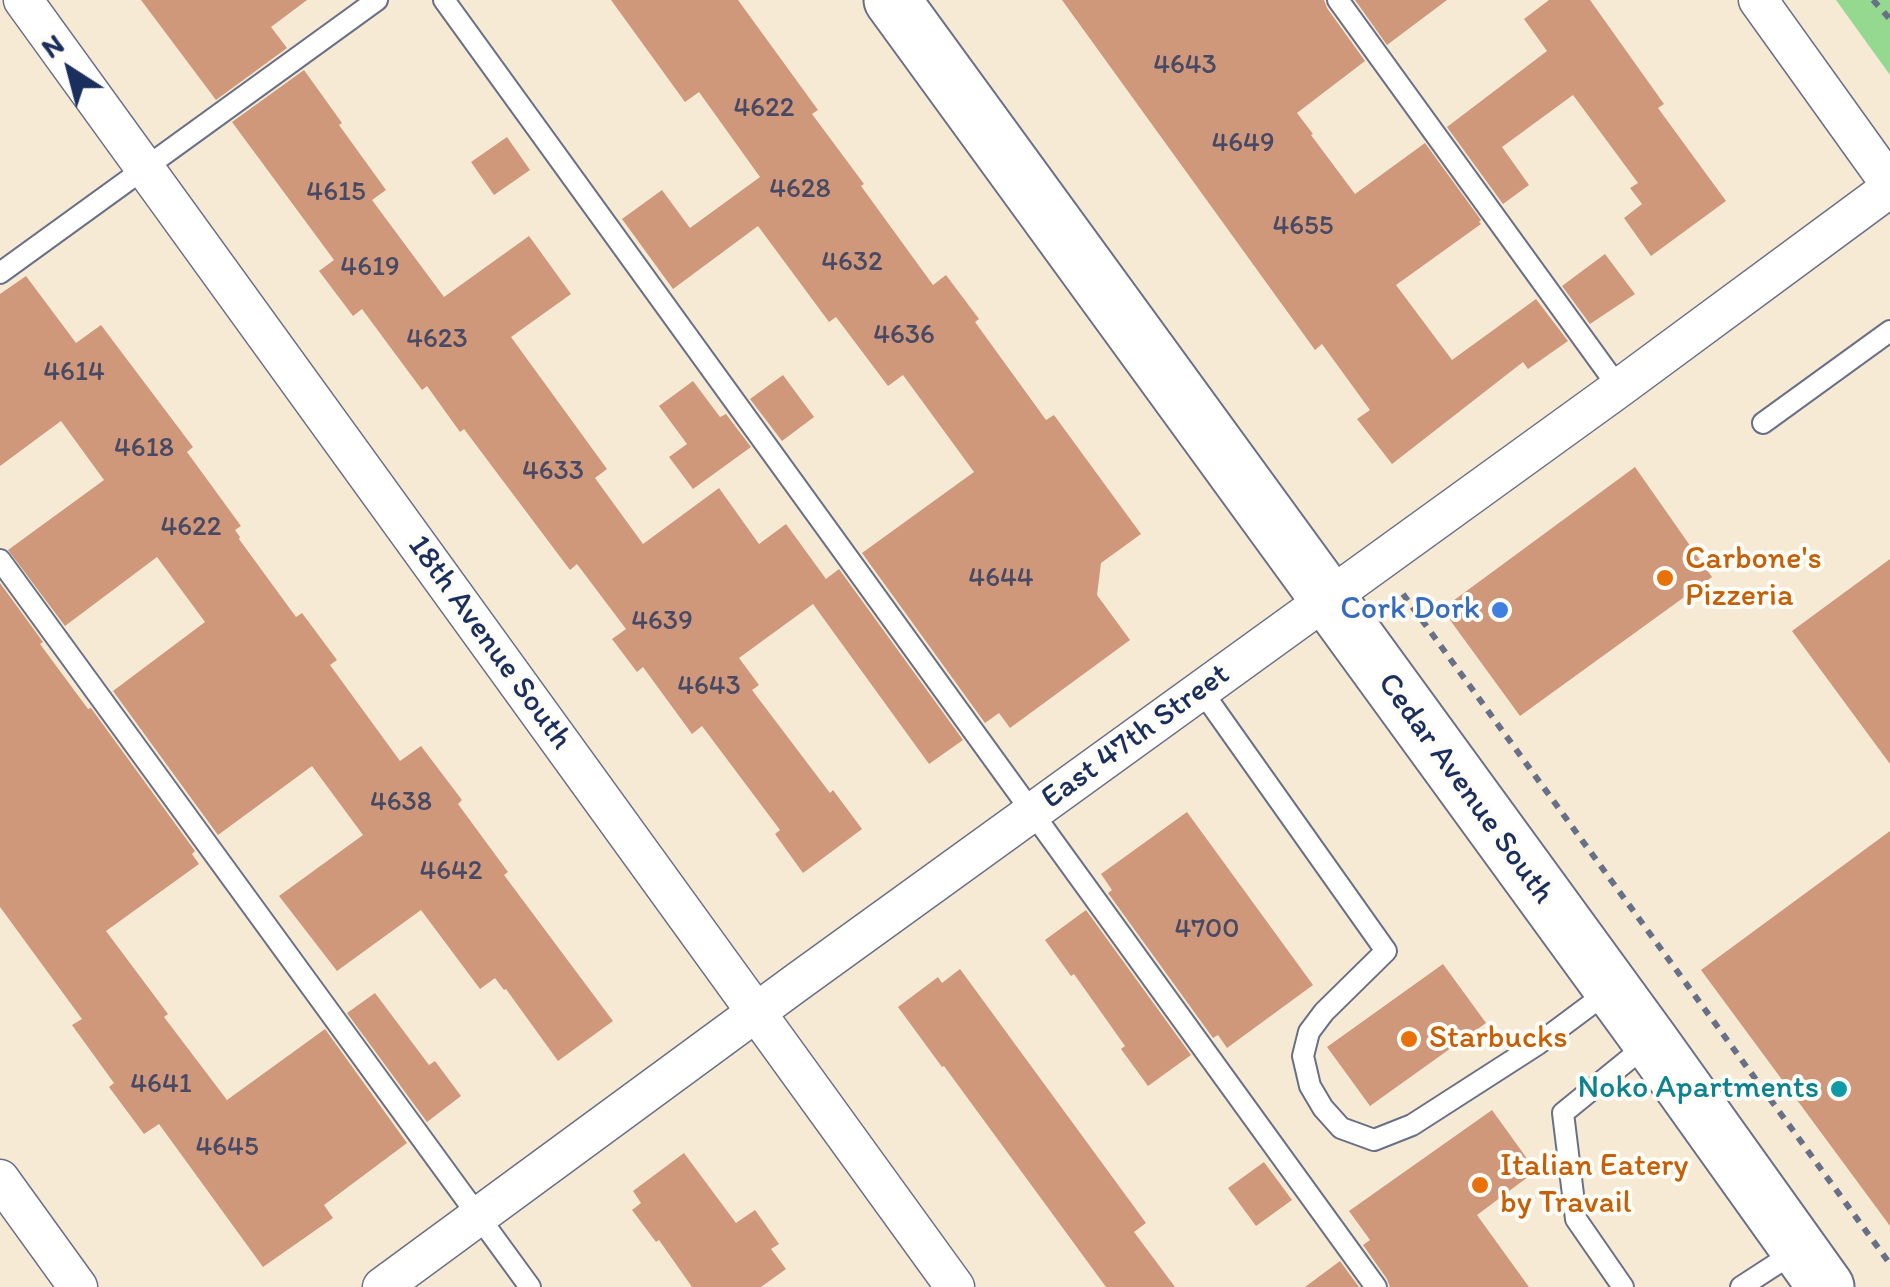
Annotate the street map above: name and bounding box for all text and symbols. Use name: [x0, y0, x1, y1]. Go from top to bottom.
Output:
north arrow: [20, 20, 120, 120]
text: N: [35, 26, 70, 65]
house number: 4643: [1153, 49, 1217, 83]
house number: 4622: [733, 92, 795, 126]
house number: 4649: [1211, 127, 1275, 161]
house number: 4628: [769, 173, 831, 207]
house number: 4615: [306, 176, 366, 210]
house number: 4655: [1272, 210, 1334, 244]
house number: 4632: [821, 246, 883, 280]
house number: 4619: [340, 251, 400, 285]
house number: 4636: [873, 319, 935, 353]
house number: 4623: [406, 323, 468, 357]
house number: 4614: [43, 356, 105, 390]
house number: 4618: [114, 432, 174, 466]
house number: 4633: [522, 455, 584, 489]
house number: 4622: [160, 511, 222, 545]
street label: 18th Avenue South: [398, 528, 580, 758]
place label: Carbone's Pizzeria: [1685, 541, 1822, 616]
house number: 4644: [968, 562, 1034, 596]
marker: Carbone's Pizzeria: [1654, 567, 1676, 589]
place label: Cork Dork: [1340, 591, 1480, 629]
marker: Cork Dork: [1489, 599, 1511, 621]
house number: 4639: [631, 605, 693, 639]
street label: East 47th Street: [1035, 656, 1237, 818]
street label: Cedar Avenue South: [1368, 666, 1562, 912]
house number: 4643: [677, 670, 741, 704]
house number: 4638: [370, 786, 432, 820]
house number: 4642: [419, 855, 483, 889]
house number: 4700: [1174, 913, 1240, 947]
place label: Starbucks: [1429, 1020, 1568, 1058]
marker: Starbucks: [1398, 1028, 1420, 1050]
house number: 4641: [130, 1068, 192, 1102]
place label: Noko Apartments: [1577, 1070, 1819, 1108]
marker: Noko Apartments: [1828, 1078, 1850, 1100]
house number: 4645: [195, 1131, 259, 1165]
place label: Italian Eatery by Travail: [1500, 1148, 1688, 1223]
marker: Italian Eatery by Travail: [1469, 1174, 1491, 1196]

